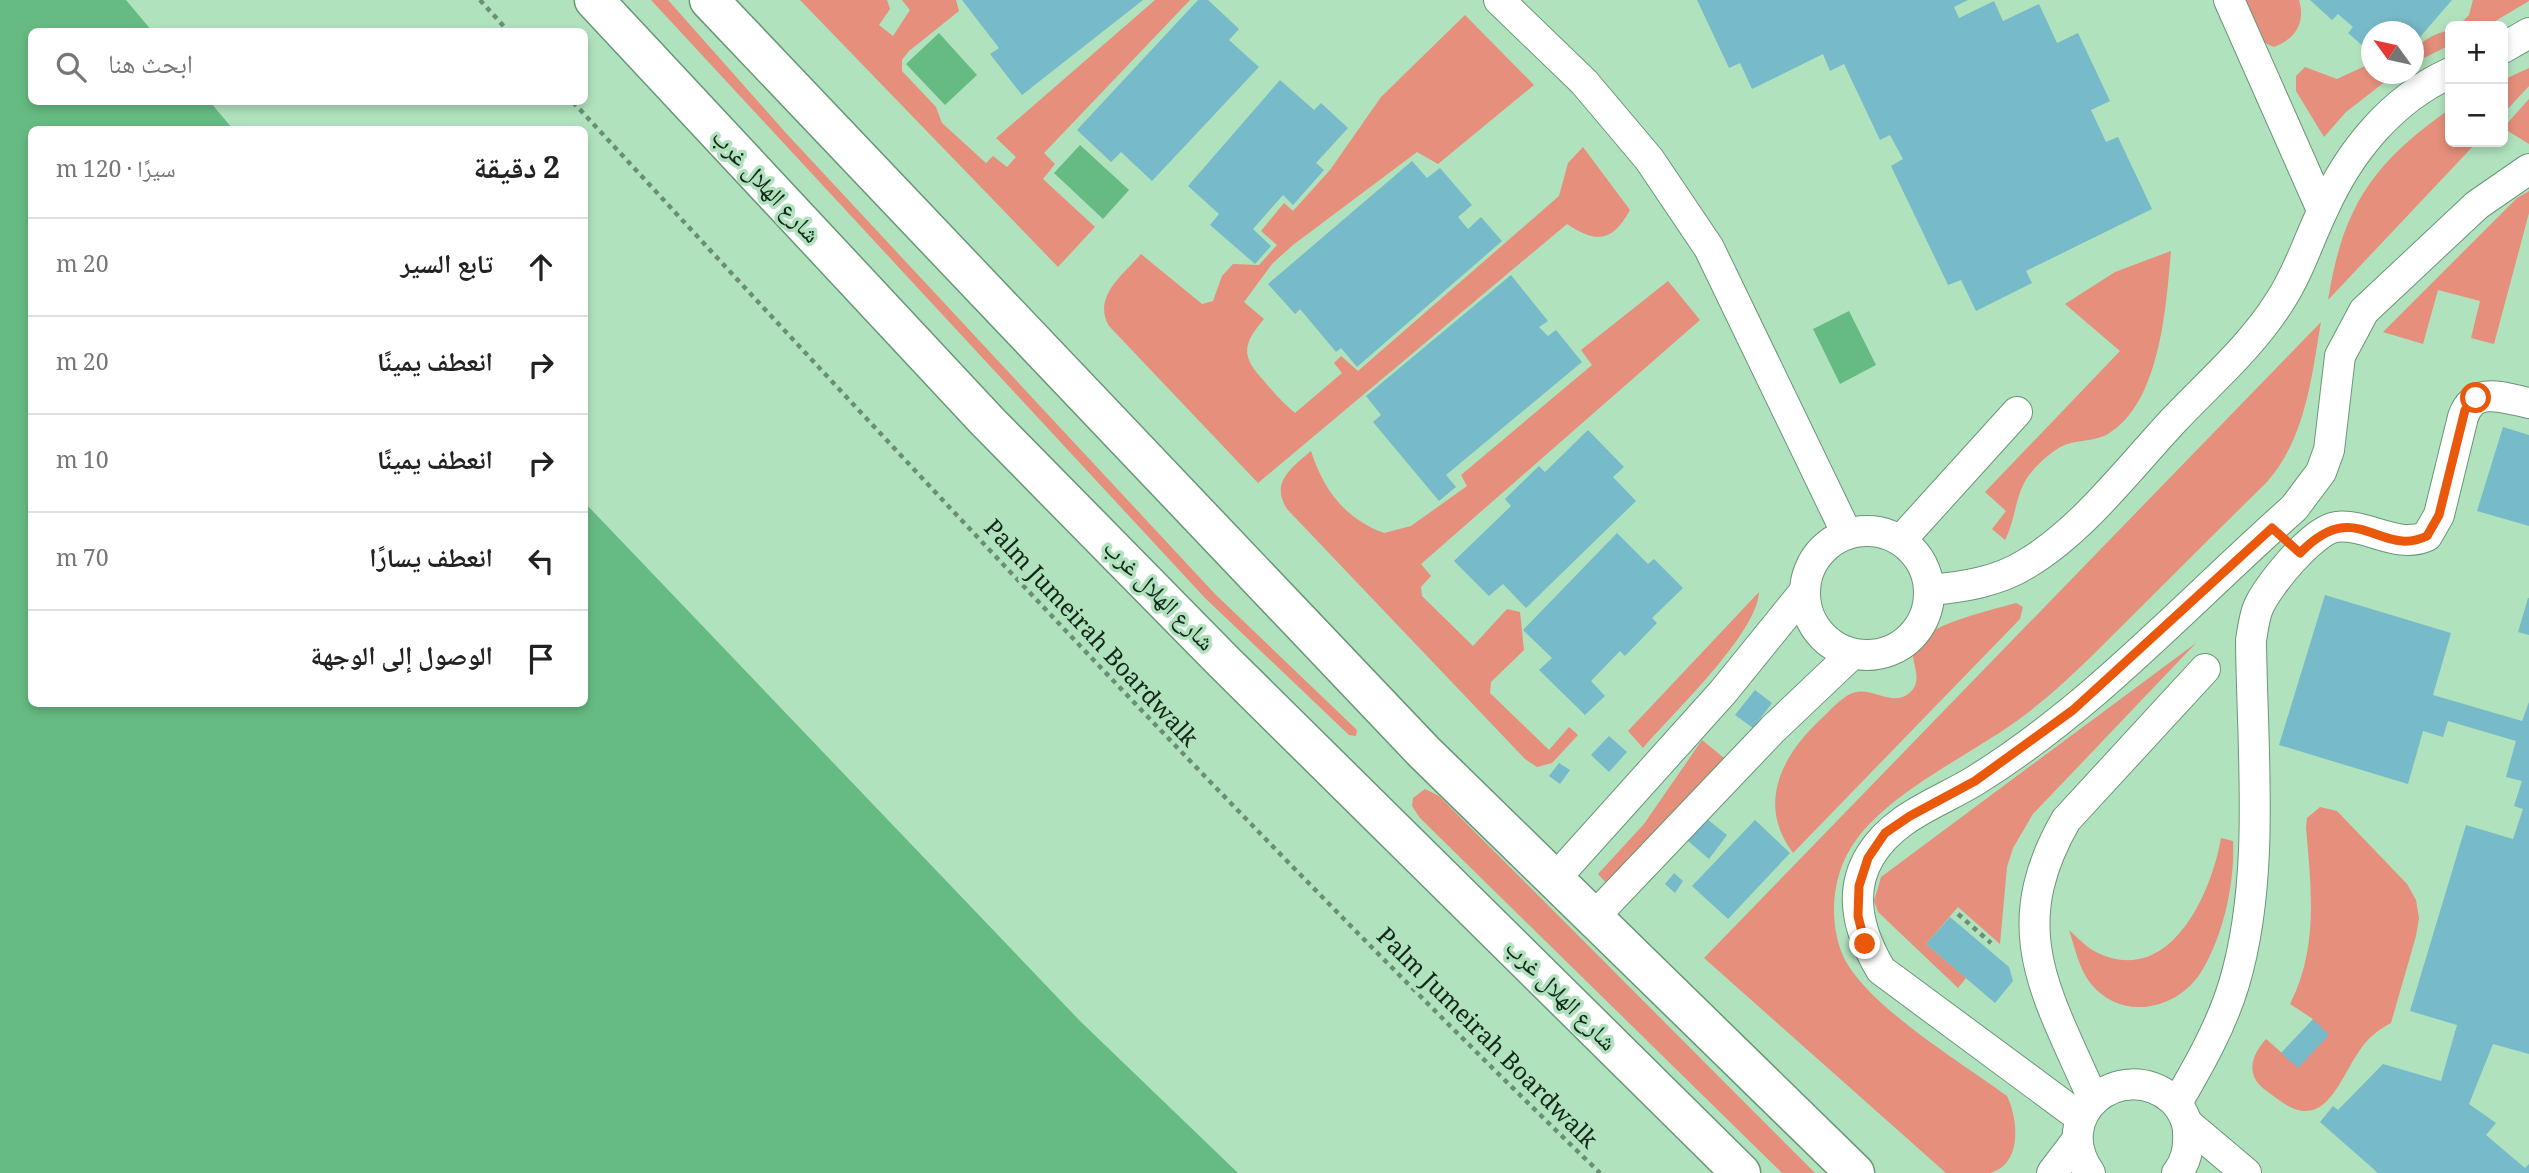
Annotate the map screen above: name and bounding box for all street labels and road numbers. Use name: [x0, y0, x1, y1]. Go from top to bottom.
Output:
street label: شارع الهلال غرب: [700, 121, 829, 255]
street label: Palm Jumeirah Boardwalk: [972, 511, 1207, 759]
street label: شارع الهلال غرب: [1091, 531, 1223, 663]
street label: Palm Jumeirah Boardwalk: [1365, 919, 1607, 1161]
street label: شارع الهلال غرب: [1493, 931, 1625, 1063]

